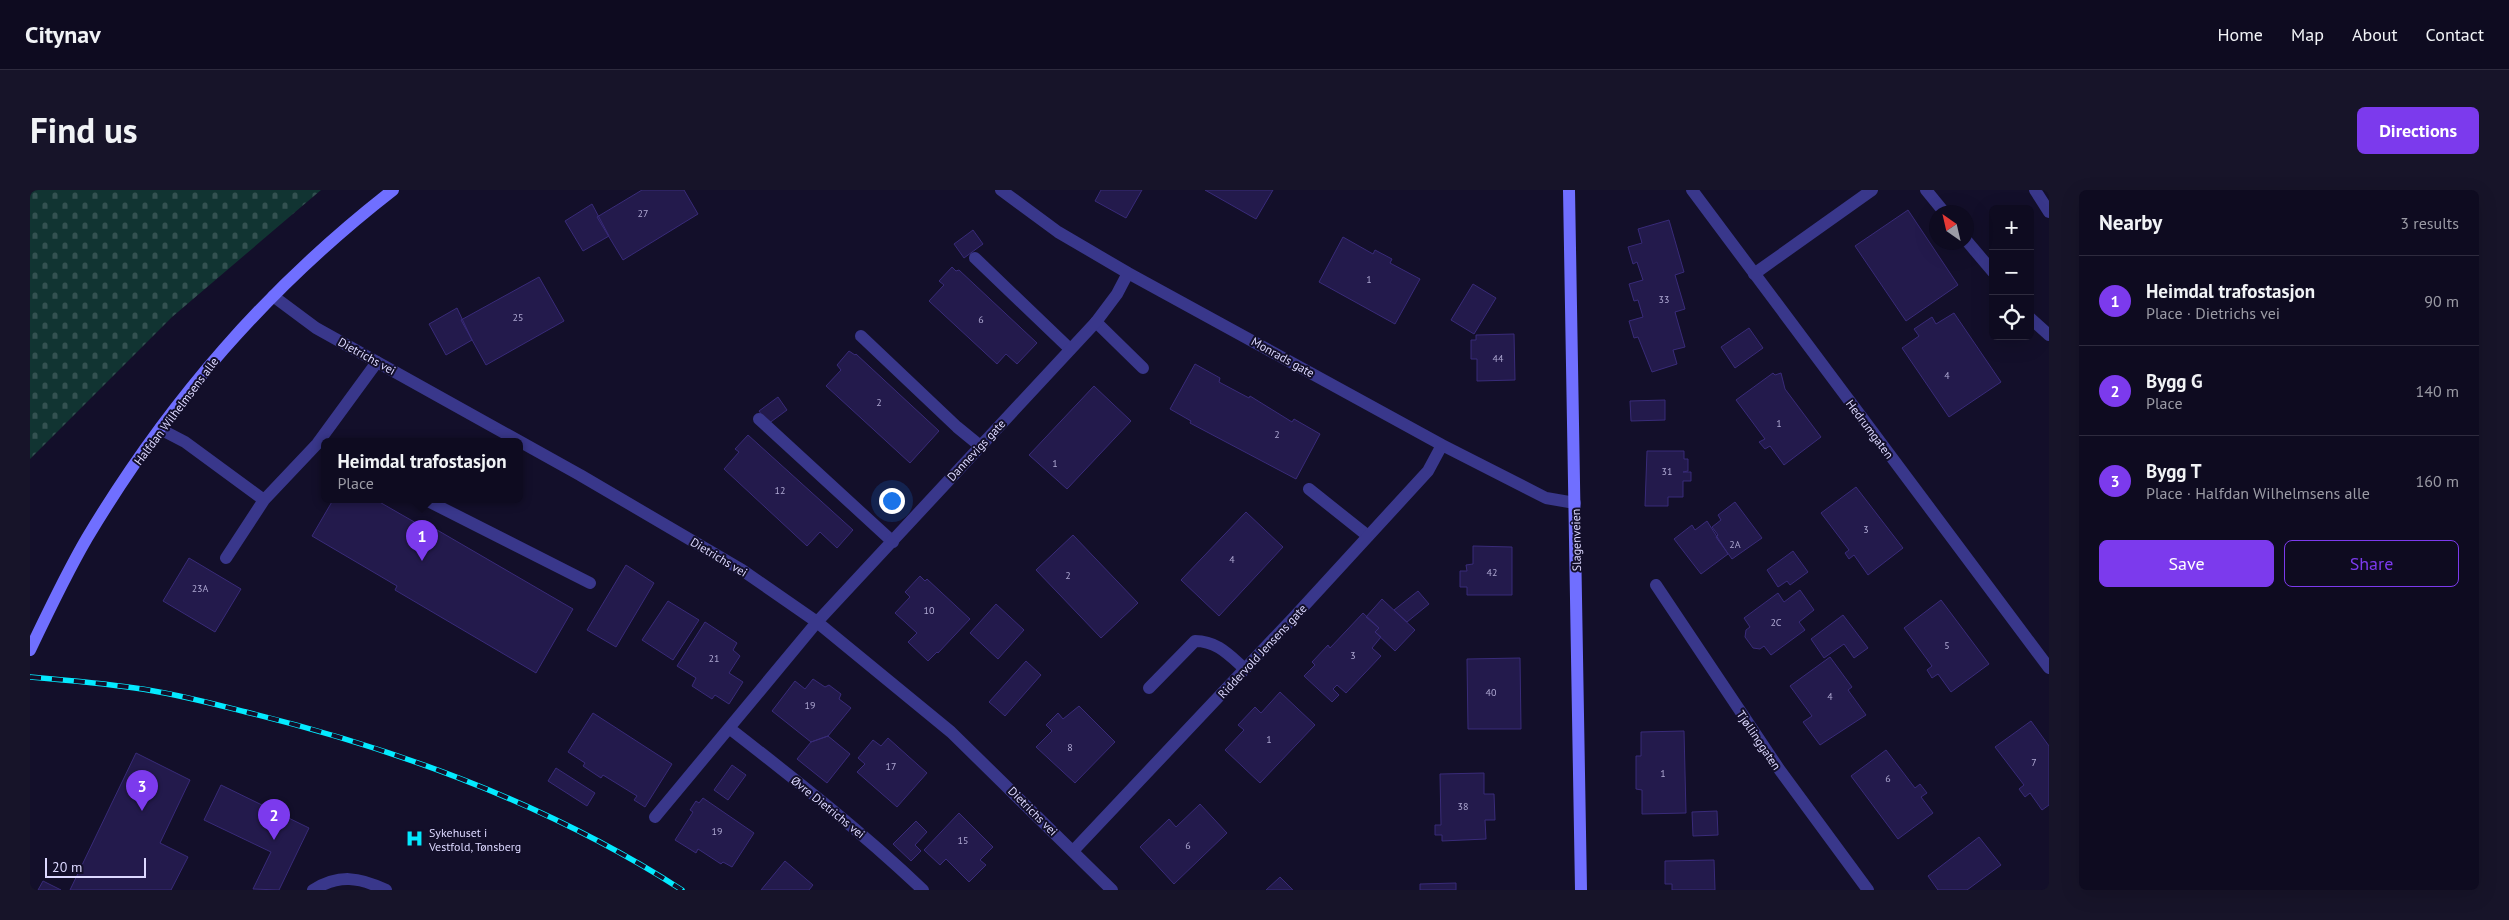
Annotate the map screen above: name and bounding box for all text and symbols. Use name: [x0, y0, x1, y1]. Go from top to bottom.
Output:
text: Citynav: [25, 19, 101, 50]
text: Home: [2217, 23, 2263, 46]
text: Map: [2291, 23, 2324, 46]
text: About: [2352, 23, 2398, 46]
text: Contact: [2426, 23, 2484, 46]
text: Find us: [30, 107, 138, 153]
button: Directions: [2357, 107, 2479, 154]
north arrow: [1929, 205, 1974, 250]
map controls: [1989, 205, 2034, 340]
button: +: [1989, 205, 2034, 250]
house number: 27: [638, 207, 648, 220]
text: Nearby: [2099, 209, 2162, 236]
text: 3 results: [2400, 213, 2459, 233]
button: −: [1989, 250, 2034, 295]
house number: 1: [1366, 273, 1372, 286]
text: Heimdal trafostasjon: [2146, 279, 2315, 303]
text: 1: [2110, 291, 2120, 311]
text: 90 m: [2424, 291, 2459, 311]
house number: 33: [1659, 293, 1669, 306]
button: locate: [1989, 295, 2034, 340]
text: Place · Dietrichs vei: [2146, 303, 2280, 323]
house number: 25: [513, 311, 523, 324]
house number: 6: [978, 313, 984, 326]
street label: Dietrichs vei: [336, 334, 398, 378]
street label: Monrads gate: [1249, 334, 1317, 380]
house number: 44: [1493, 352, 1504, 365]
street label: Halfdan Wilhelmsens alle: [131, 354, 221, 468]
house number: 4: [1944, 369, 1950, 382]
text: Bygg G: [2146, 369, 2203, 393]
text: 2: [2110, 381, 2120, 401]
text: 140 m: [2416, 381, 2459, 401]
text: Place: [2146, 393, 2183, 413]
house number: 2: [876, 396, 882, 409]
street label: Hedrumgaten: [1843, 397, 1897, 461]
street label: Dannevigs gate: [944, 416, 1008, 484]
house number: 1: [1776, 417, 1782, 430]
house number: 2: [1274, 428, 1280, 441]
popup: [321, 438, 523, 503]
text: Heimdal trafostasjon: [337, 449, 507, 473]
house number: 1: [1052, 457, 1058, 470]
text: Bygg T: [2146, 459, 2201, 483]
house number: 31: [1662, 465, 1672, 478]
text: 3: [2110, 471, 2120, 491]
text: 160 m: [2416, 471, 2459, 491]
text: Place: [337, 473, 374, 493]
text: Place · Halfdan Wilhelmsens alle: [2146, 483, 2370, 503]
house number: 12: [775, 484, 785, 497]
your location: [879, 488, 905, 514]
street label: Slagenveien: [1568, 509, 1584, 571]
pin: 1: [406, 520, 438, 561]
house number: 3: [1863, 523, 1869, 536]
street label: Dietrichs vei: [688, 534, 750, 580]
house number: 2A: [1729, 538, 1741, 551]
button: Save: [2099, 540, 2274, 587]
button: Share: [2284, 540, 2459, 587]
house number: 4: [1229, 553, 1235, 566]
house number: 42: [1487, 566, 1497, 579]
house number: 2: [1065, 569, 1071, 582]
house number: 23A: [192, 582, 209, 595]
street label: Riddervold Jensens gate: [1214, 601, 1310, 701]
house number: 10: [924, 604, 935, 617]
house number: 2C: [1770, 616, 1782, 629]
house number: 5: [1944, 639, 1950, 652]
house number: 3: [1350, 649, 1356, 662]
house number: 21: [709, 652, 719, 665]
house number: 40: [1486, 686, 1497, 699]
house number: 4: [1827, 690, 1833, 703]
house number: 19: [805, 699, 815, 712]
street label: Tjøllinggaten: [1734, 707, 1784, 773]
house number: 1: [1266, 733, 1272, 746]
house number: 8: [1067, 741, 1073, 754]
house number: 7: [2031, 756, 2037, 769]
house number: 17: [886, 760, 896, 773]
house number: 1: [1660, 767, 1666, 780]
pin: 3: [126, 770, 158, 811]
house number: 6: [1885, 772, 1891, 785]
street label: Øvre Dietrichs vei: [788, 773, 868, 841]
street label: Dietrichs vei: [1005, 783, 1061, 839]
pin: 2: [258, 799, 290, 840]
house number: 38: [1458, 800, 1468, 813]
place label: Sykehuset i Vestfold, Tønsberg: [428, 825, 521, 854]
house number: 19: [712, 825, 722, 838]
hospital icon: Sykehuset i Vestfold, Tønsberg: [405, 829, 425, 849]
house number: 15: [958, 834, 968, 847]
house number: 6: [1185, 839, 1191, 852]
scale bar: [45, 855, 146, 878]
text: 20 m: [52, 858, 82, 876]

